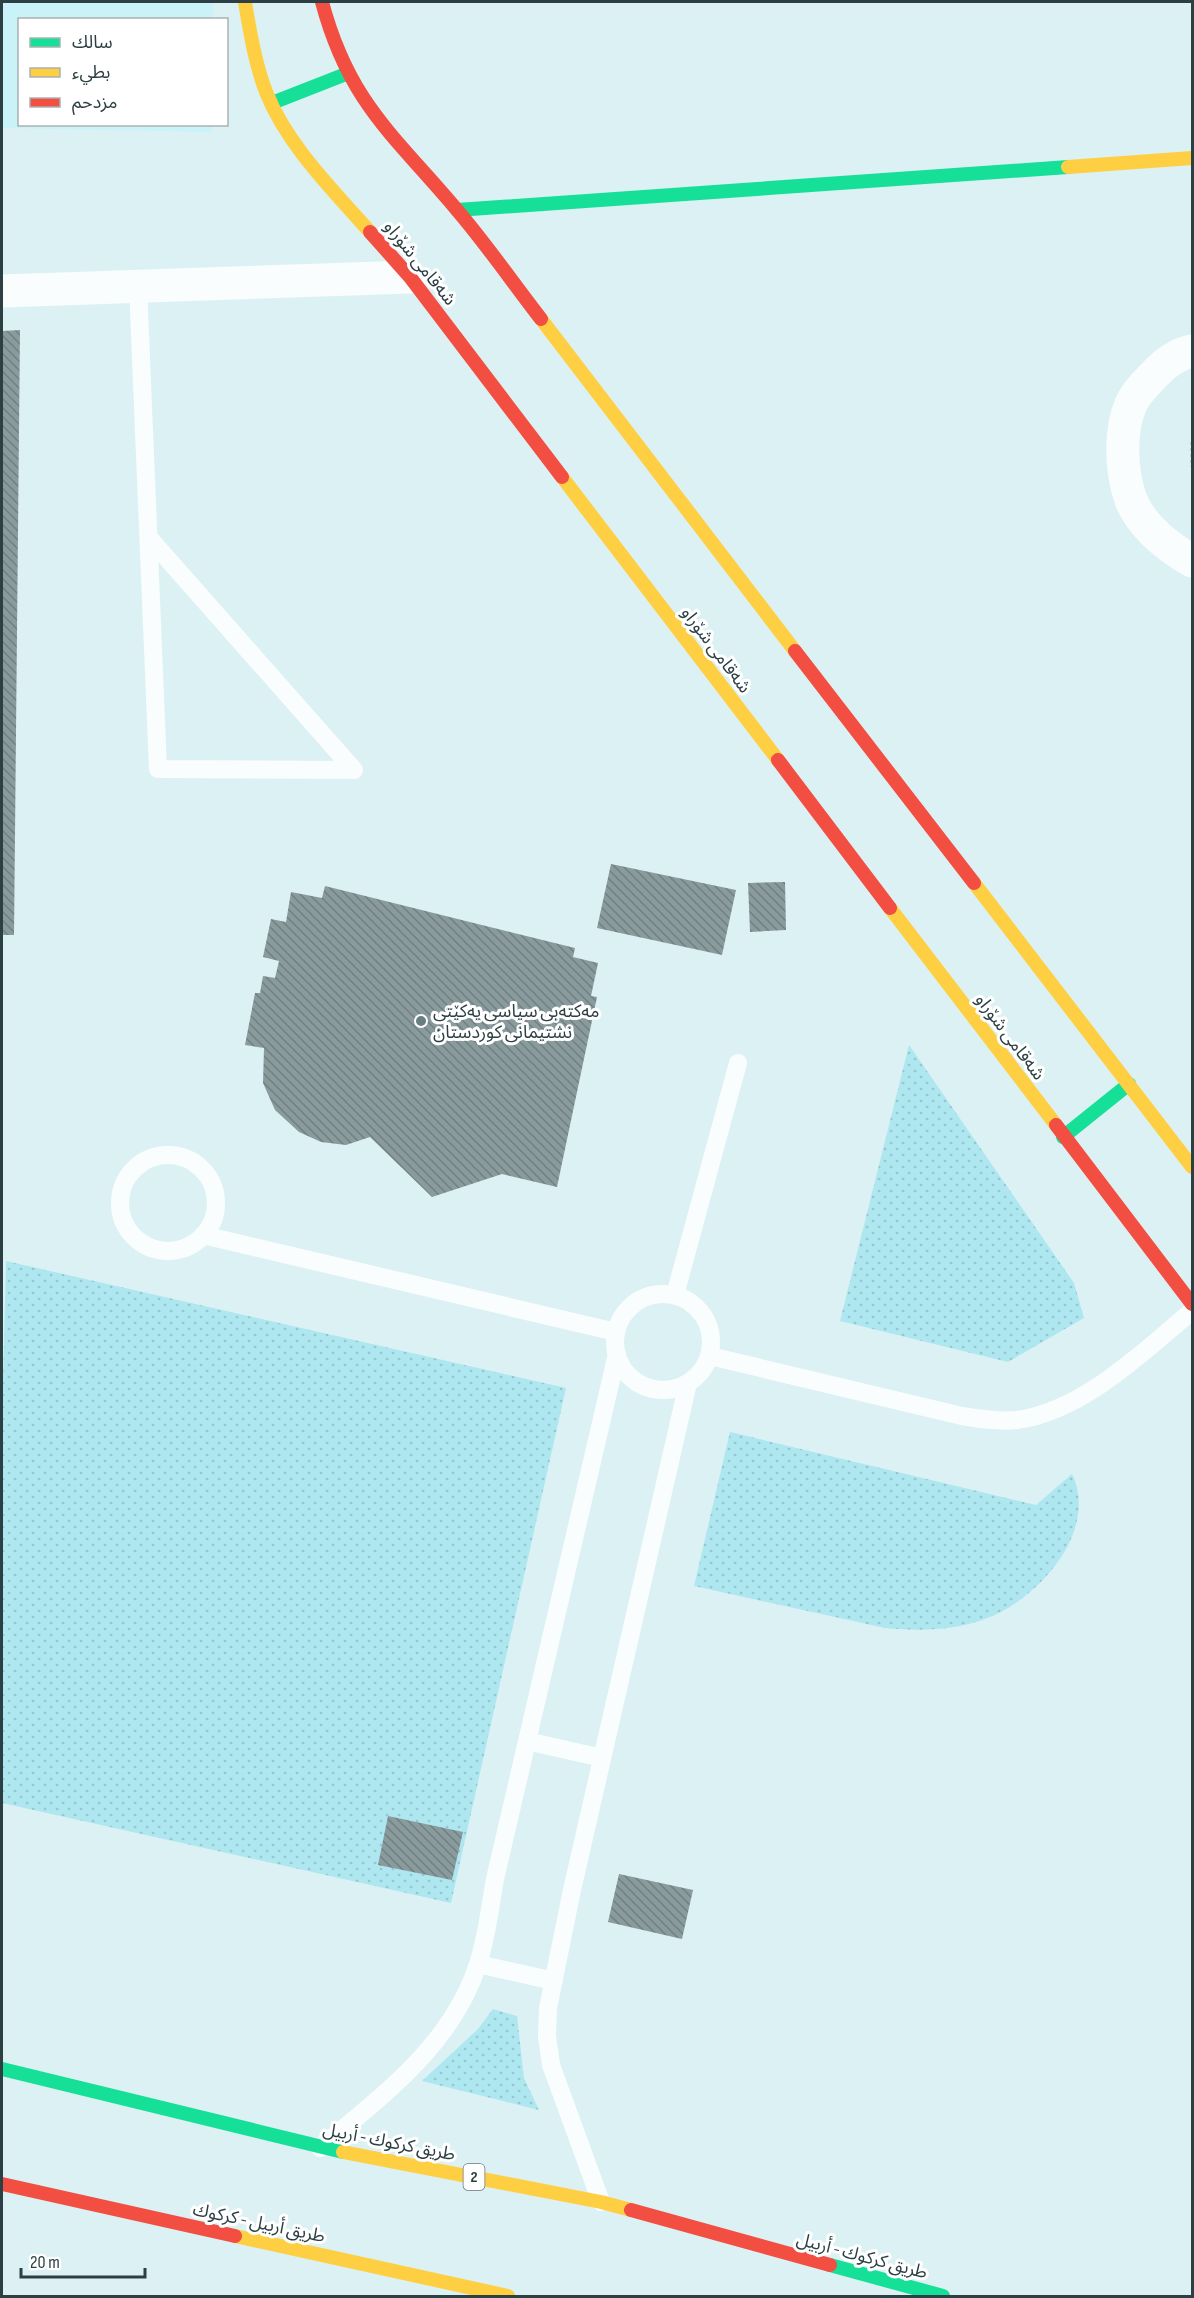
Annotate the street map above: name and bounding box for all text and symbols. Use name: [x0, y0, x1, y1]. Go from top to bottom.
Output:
legend: [18, 18, 228, 126]
text: سالك: [72, 32, 113, 53]
text: بطيء: [72, 62, 110, 85]
text: مزدحم: [72, 92, 117, 115]
street label: شەقامی شۆراو: [379, 216, 461, 310]
street label: شەقامی شۆراو: [677, 603, 755, 697]
street label: شەقامی شۆراو: [971, 990, 1049, 1084]
place label: مەکتەبی سیاسی یەکێتی نشتیمانی کوردستان: [433, 1001, 600, 1043]
marker: مەکتەبی سیاسی یەکێتی نشتیمانی کوردستان: [414, 1014, 428, 1028]
street label: طريق كركوك - أربيل: [321, 2118, 457, 2165]
road number: 2: [464, 2164, 484, 2190]
street label: طريق أربيل - كركوك: [191, 2198, 327, 2247]
street label: طريق كركوك - أربيل: [794, 2227, 930, 2284]
scale bar: [21, 2241, 146, 2279]
text: 20 m: [30, 2252, 60, 2273]

